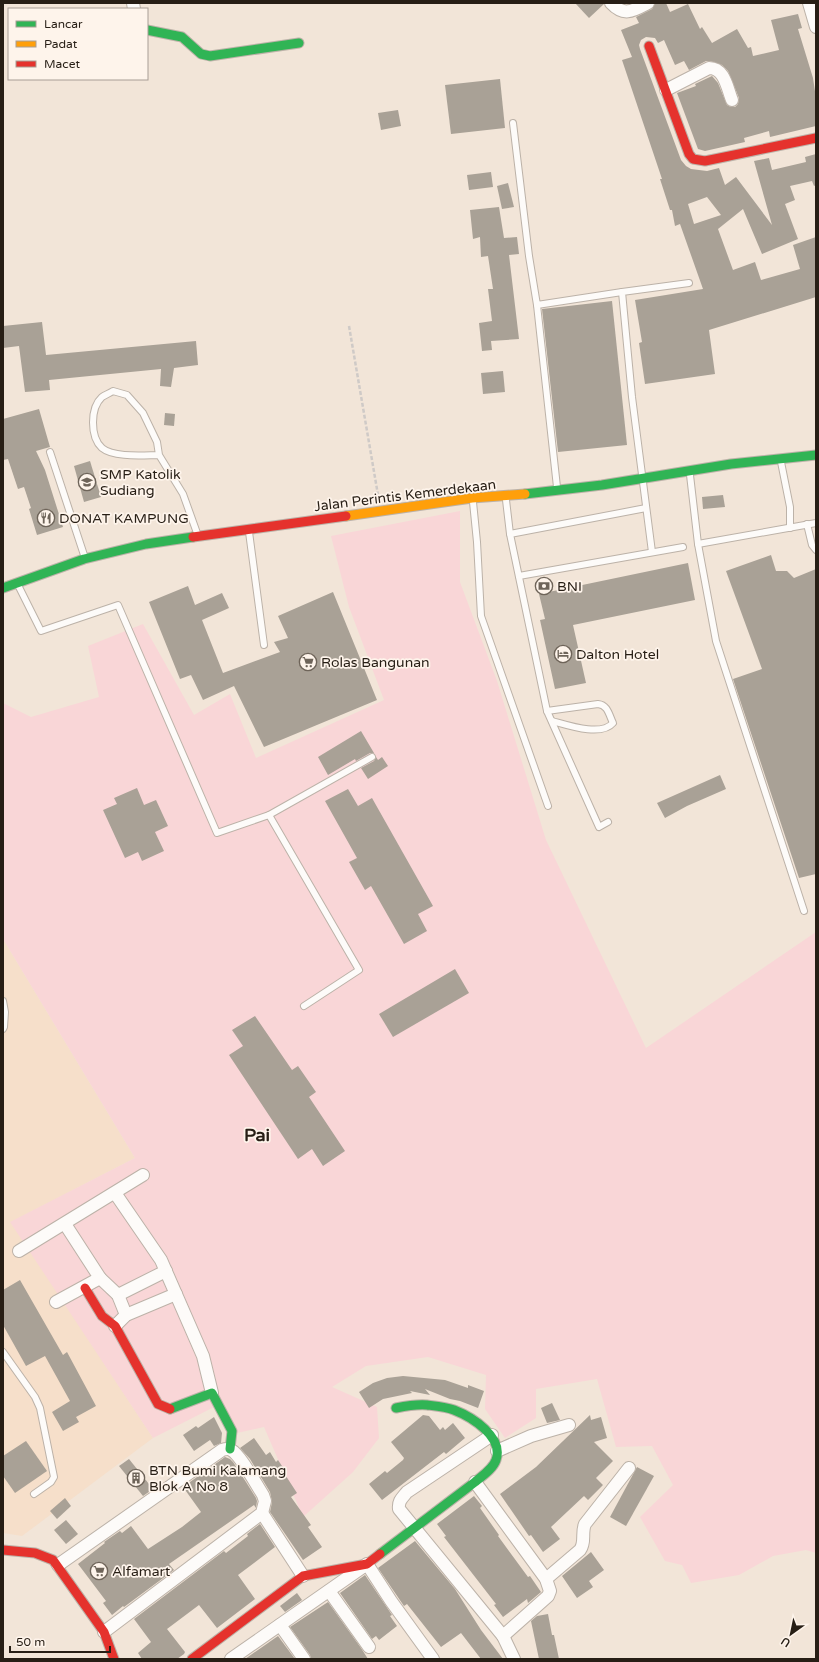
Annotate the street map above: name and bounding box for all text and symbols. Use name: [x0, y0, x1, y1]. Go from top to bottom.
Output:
legend: [8, 8, 148, 80]
text: Lancar: [44, 17, 83, 31]
text: Padat: [44, 37, 78, 51]
text: Macet: [44, 57, 80, 71]
place label: SMP Katolik Sudiang: [100, 466, 181, 499]
school or university icon: SMP Katolik Sudiang: [77, 472, 97, 492]
street label: Jalan Perintis Kemerdekaan: [313, 476, 497, 515]
restaurant icon: DONAT KAMPUNG: [36, 508, 56, 528]
place label: DONAT KAMPUNG: [59, 510, 189, 527]
bank icon: BNI: [534, 576, 554, 596]
place label: BNI: [557, 578, 582, 595]
hotel icon: Dalton Hotel: [553, 644, 573, 664]
place label: Dalton Hotel: [576, 646, 659, 663]
supermarket icon: Rolas Bangunan: [298, 652, 318, 672]
place label: Rolas Bangunan: [321, 654, 430, 671]
district label: Pai: [244, 1124, 270, 1146]
place label: BTN Bumi Kalamang Blok A No 8: [149, 1462, 286, 1495]
building icon: BTN Bumi Kalamang Blok A No 8: [126, 1468, 146, 1488]
supermarket icon: Alfamart: [89, 1561, 109, 1581]
place label: Alfamart: [112, 1563, 171, 1580]
north arrow: [771, 1614, 811, 1654]
scale bar: [10, 1628, 110, 1654]
text: U: [779, 1634, 793, 1650]
text: 50 m: [16, 1635, 45, 1649]

